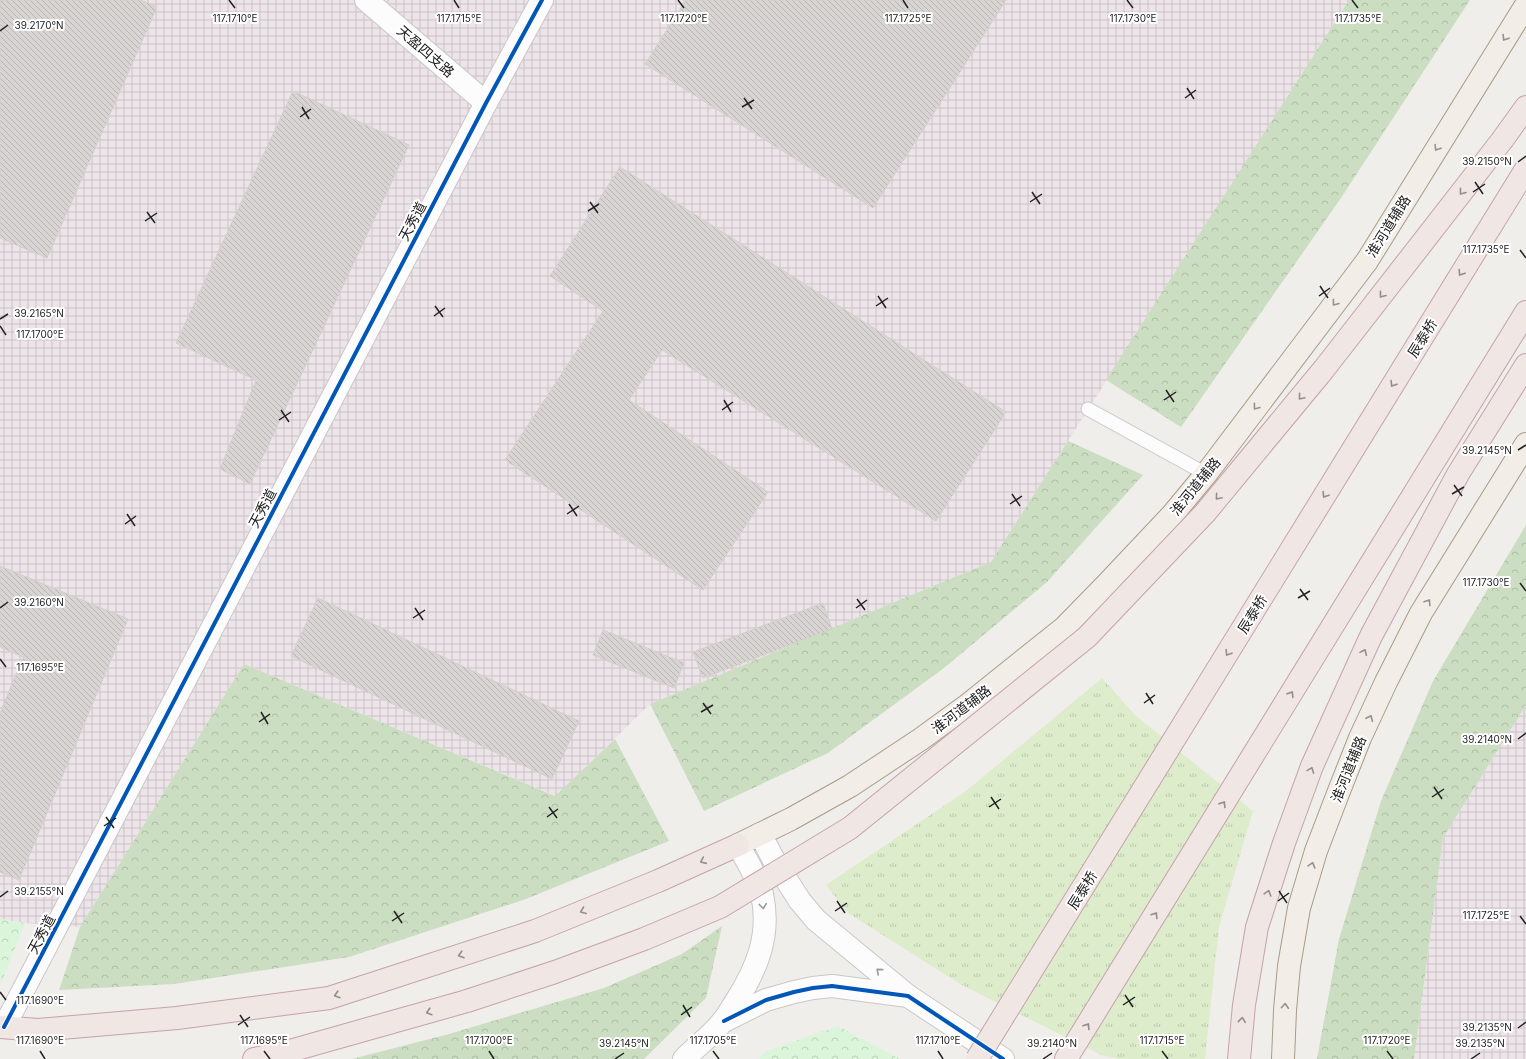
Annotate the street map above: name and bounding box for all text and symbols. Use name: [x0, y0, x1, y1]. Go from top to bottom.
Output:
text: 117.1710°E: [212, 12, 258, 24]
text: 117.1715°E: [437, 12, 482, 24]
text: 117.1720°E: [660, 12, 708, 24]
text: 117.1725°E: [884, 12, 932, 24]
text: 117.1730°E: [1109, 12, 1157, 24]
text: 117.1735°E: [1335, 12, 1381, 24]
text: 39.2170°N: [14, 19, 64, 31]
street label: 天盈四支路: [394, 22, 458, 80]
one-way arrow: [1503, 34, 1510, 41]
one-way arrow: [1434, 144, 1441, 151]
text: 39.2150°N: [1462, 155, 1512, 167]
one-way arrow: [1459, 188, 1466, 195]
street label: 淮河道辅路: [1362, 192, 1414, 260]
street label: 天秀道: [395, 198, 429, 244]
text: 117.1735°E: [1463, 243, 1509, 255]
one-way arrow: [1459, 269, 1466, 276]
one-way arrow: [1380, 291, 1387, 298]
one-way arrow: [1332, 299, 1339, 306]
text: 39.2165°N: [14, 307, 64, 319]
street label: 辰泰桥: [1404, 316, 1440, 360]
text: 117.1700°E: [16, 328, 64, 340]
one-way arrow: [1391, 380, 1398, 387]
one-way arrow: [1299, 393, 1306, 400]
one-way arrow: [1254, 403, 1261, 410]
text: 39.2145°N: [1462, 444, 1512, 456]
street label: 淮河道辅路: [1166, 453, 1224, 519]
street label: 天秀道: [245, 485, 279, 531]
one-way arrow: [1322, 491, 1330, 498]
one-way arrow: [1216, 492, 1223, 500]
text: 117.1730°E: [1462, 576, 1510, 588]
street label: 辰泰桥: [1234, 592, 1270, 636]
text: 39.2160°N: [14, 596, 64, 608]
one-way arrow: [1423, 599, 1431, 606]
one-way arrow: [1359, 648, 1367, 656]
one-way arrow: [1225, 649, 1232, 656]
text: 117.1695°E: [16, 661, 64, 673]
street label: 淮河道辅路: [928, 681, 994, 737]
one-way arrow: [1287, 691, 1294, 698]
one-way arrow: [1365, 715, 1373, 722]
street label: 淮河道辅路: [1327, 733, 1369, 805]
text: 39.2140°N: [1462, 733, 1512, 745]
one-way arrow: [1306, 767, 1314, 774]
one-way arrow: [1218, 801, 1226, 808]
one-way arrow: [699, 856, 707, 864]
one-way arrow: [1307, 862, 1316, 869]
street label: 辰泰桥: [1064, 868, 1100, 912]
text: 39.2155°N: [14, 885, 64, 897]
one-way arrow: [1263, 890, 1272, 897]
one-way arrow: [759, 903, 768, 910]
one-way arrow: [580, 907, 587, 915]
text: 117.1725°E: [1462, 909, 1510, 921]
street label: 天秀道: [24, 911, 58, 957]
one-way arrow: [1150, 912, 1158, 919]
one-way arrow: [457, 950, 464, 959]
one-way arrow: [876, 968, 883, 975]
one-way arrow: [334, 990, 341, 999]
text: 117.1690°E: [16, 994, 64, 1006]
one-way arrow: [1281, 1003, 1290, 1009]
one-way arrow: [426, 1007, 433, 1016]
one-way arrow: [1238, 1017, 1247, 1023]
text: 39.2135°N: [1462, 1021, 1512, 1033]
one-way arrow: [1082, 1023, 1090, 1030]
text: 117.1690°E: [16, 1034, 64, 1046]
text: 117.1695°E: [240, 1034, 288, 1046]
text: 117.1700°E: [465, 1034, 513, 1046]
text: 117.1705°E: [689, 1034, 737, 1046]
text: 117.1710°E: [915, 1034, 961, 1046]
text: 117.1715°E: [1140, 1034, 1185, 1046]
text: 117.1720°E: [1363, 1034, 1411, 1046]
text: 39.2145°N: [599, 1037, 649, 1049]
text: 39.2140°N: [1027, 1037, 1077, 1049]
text: 39.2135°N: [1455, 1037, 1505, 1049]

